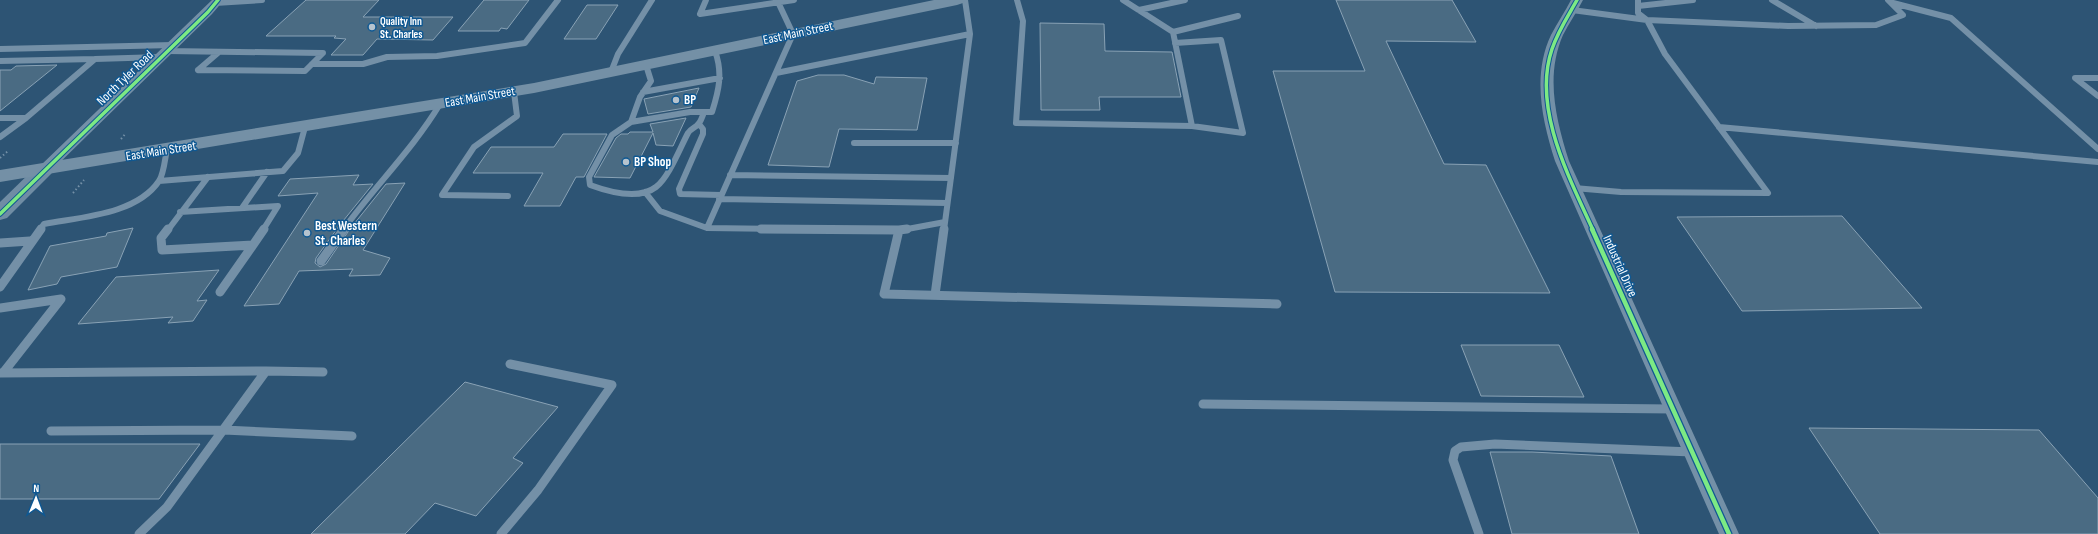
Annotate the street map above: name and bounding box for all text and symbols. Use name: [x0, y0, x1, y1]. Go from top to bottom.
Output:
place label: Quality Inn St. Charles: [380, 15, 423, 41]
street label: East Main Street: [762, 18, 834, 48]
marker: Quality Inn St. Charles: [367, 22, 377, 32]
street label: North Tyler Road: [93, 47, 157, 109]
street label: East Main Street: [444, 83, 516, 111]
place label: BP: [684, 92, 696, 108]
marker: BP: [671, 95, 681, 105]
street label: East Main Street: [125, 138, 197, 164]
place label: BP Shop: [634, 154, 671, 170]
marker: BP Shop: [621, 157, 631, 167]
place label: Best Western St. Charles: [315, 218, 377, 249]
marker: Best Western St. Charles: [302, 228, 312, 238]
street label: Industrial Drive: [1599, 233, 1641, 299]
north arrow: [16, 478, 56, 518]
text: N: [33, 482, 39, 495]

